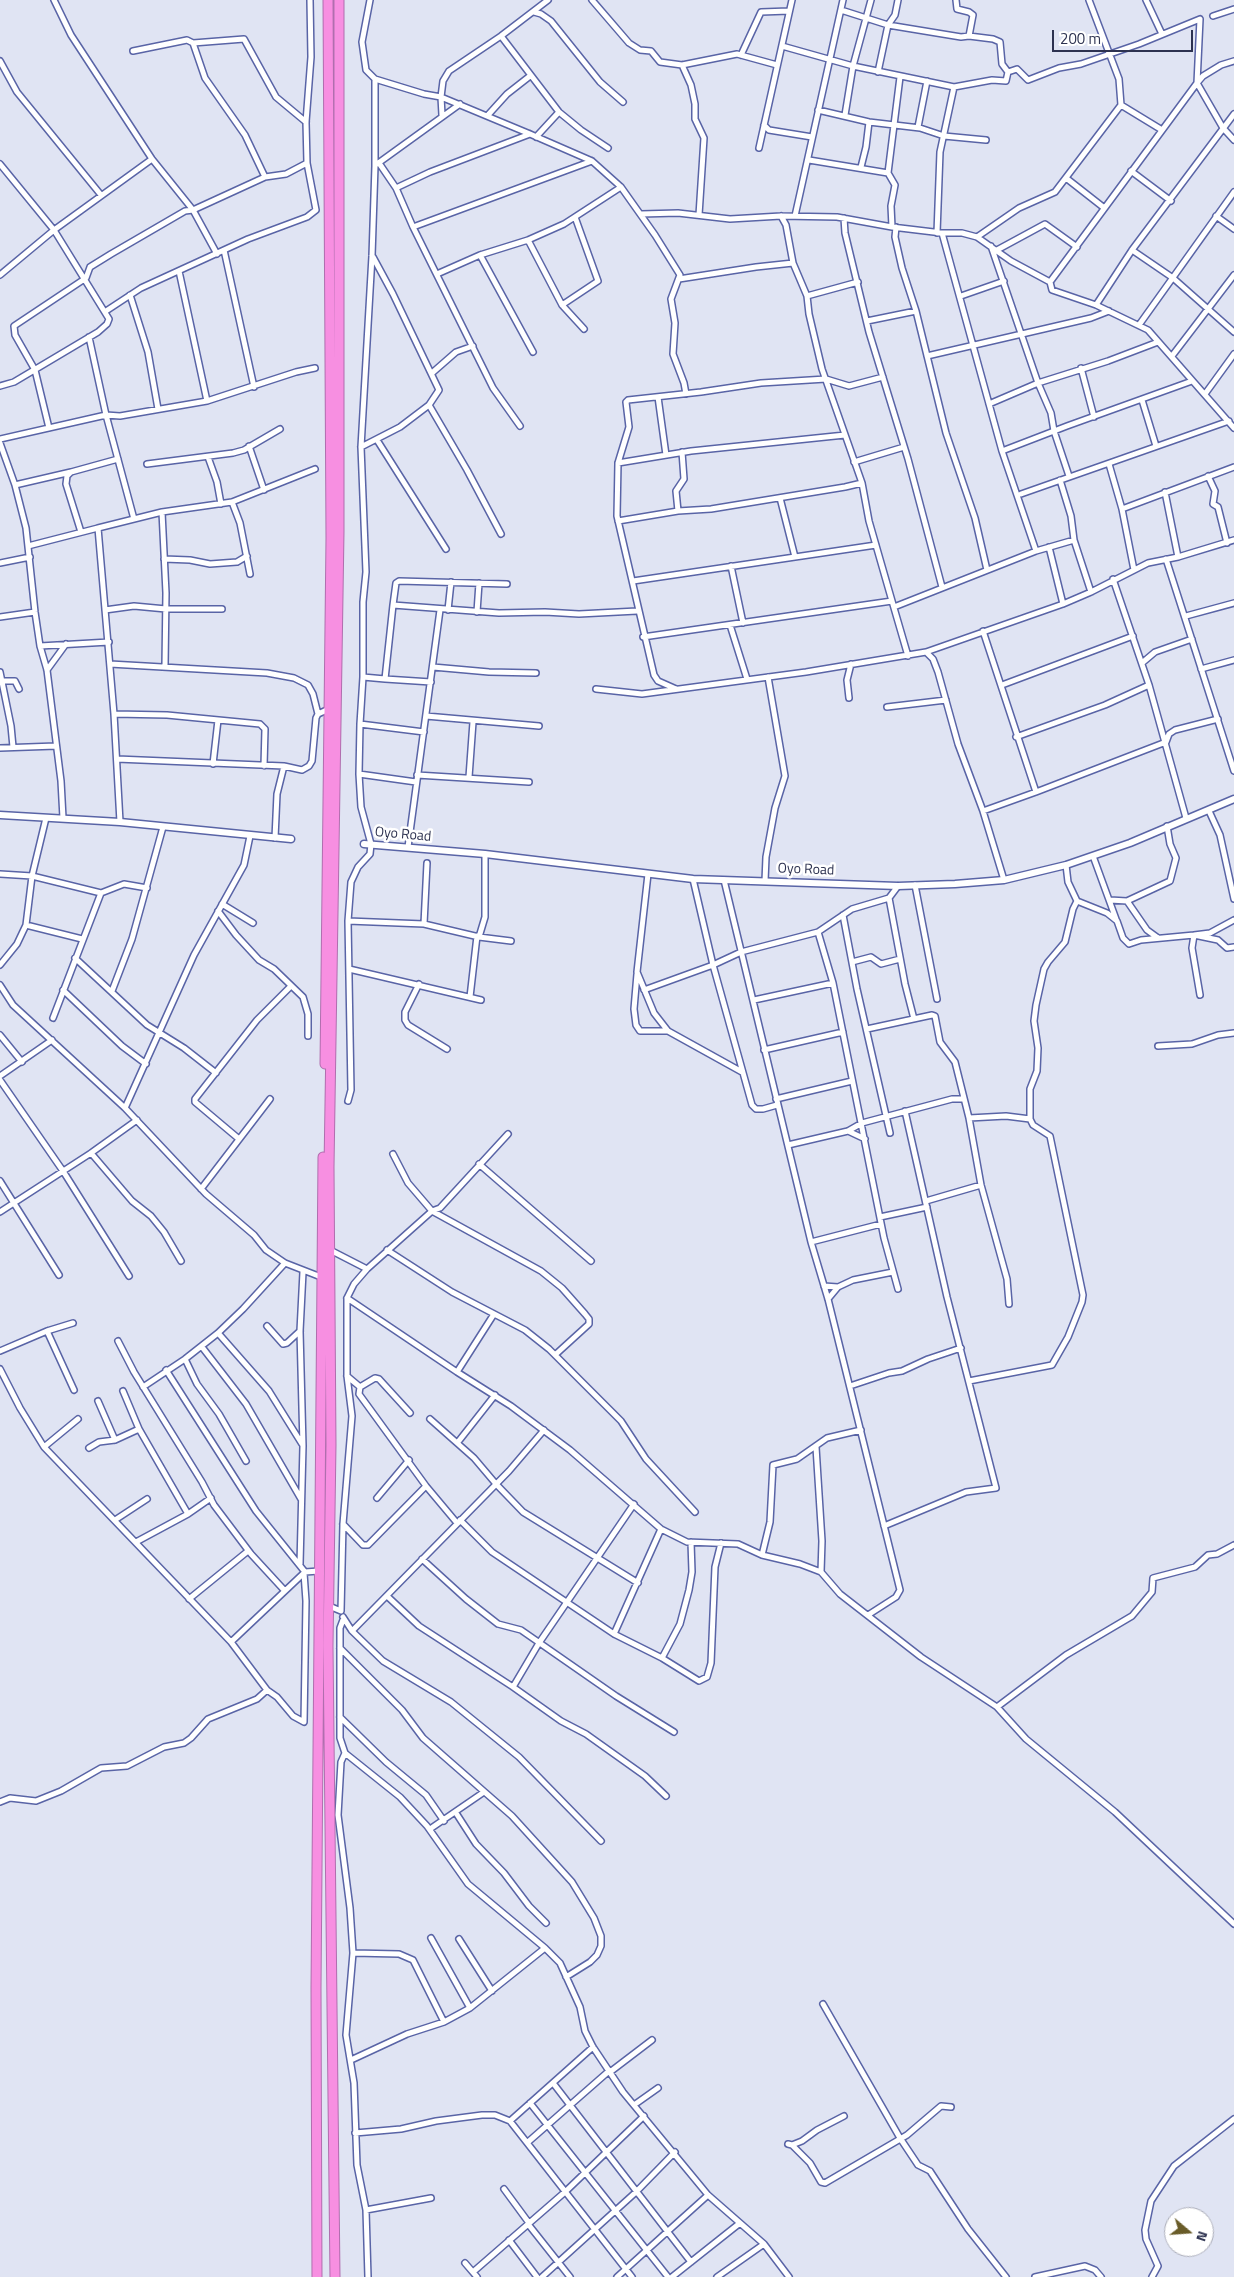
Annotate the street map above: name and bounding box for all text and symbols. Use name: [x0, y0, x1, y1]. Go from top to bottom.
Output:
scale bar: [1054, 20, 1195, 52]
text: 200 m: [1060, 27, 1101, 50]
street label: Oyo Road: [374, 824, 432, 846]
street label: Oyo Road: [777, 861, 835, 879]
north arrow: [1164, 2207, 1214, 2257]
text: N: [1191, 2229, 1214, 2244]

